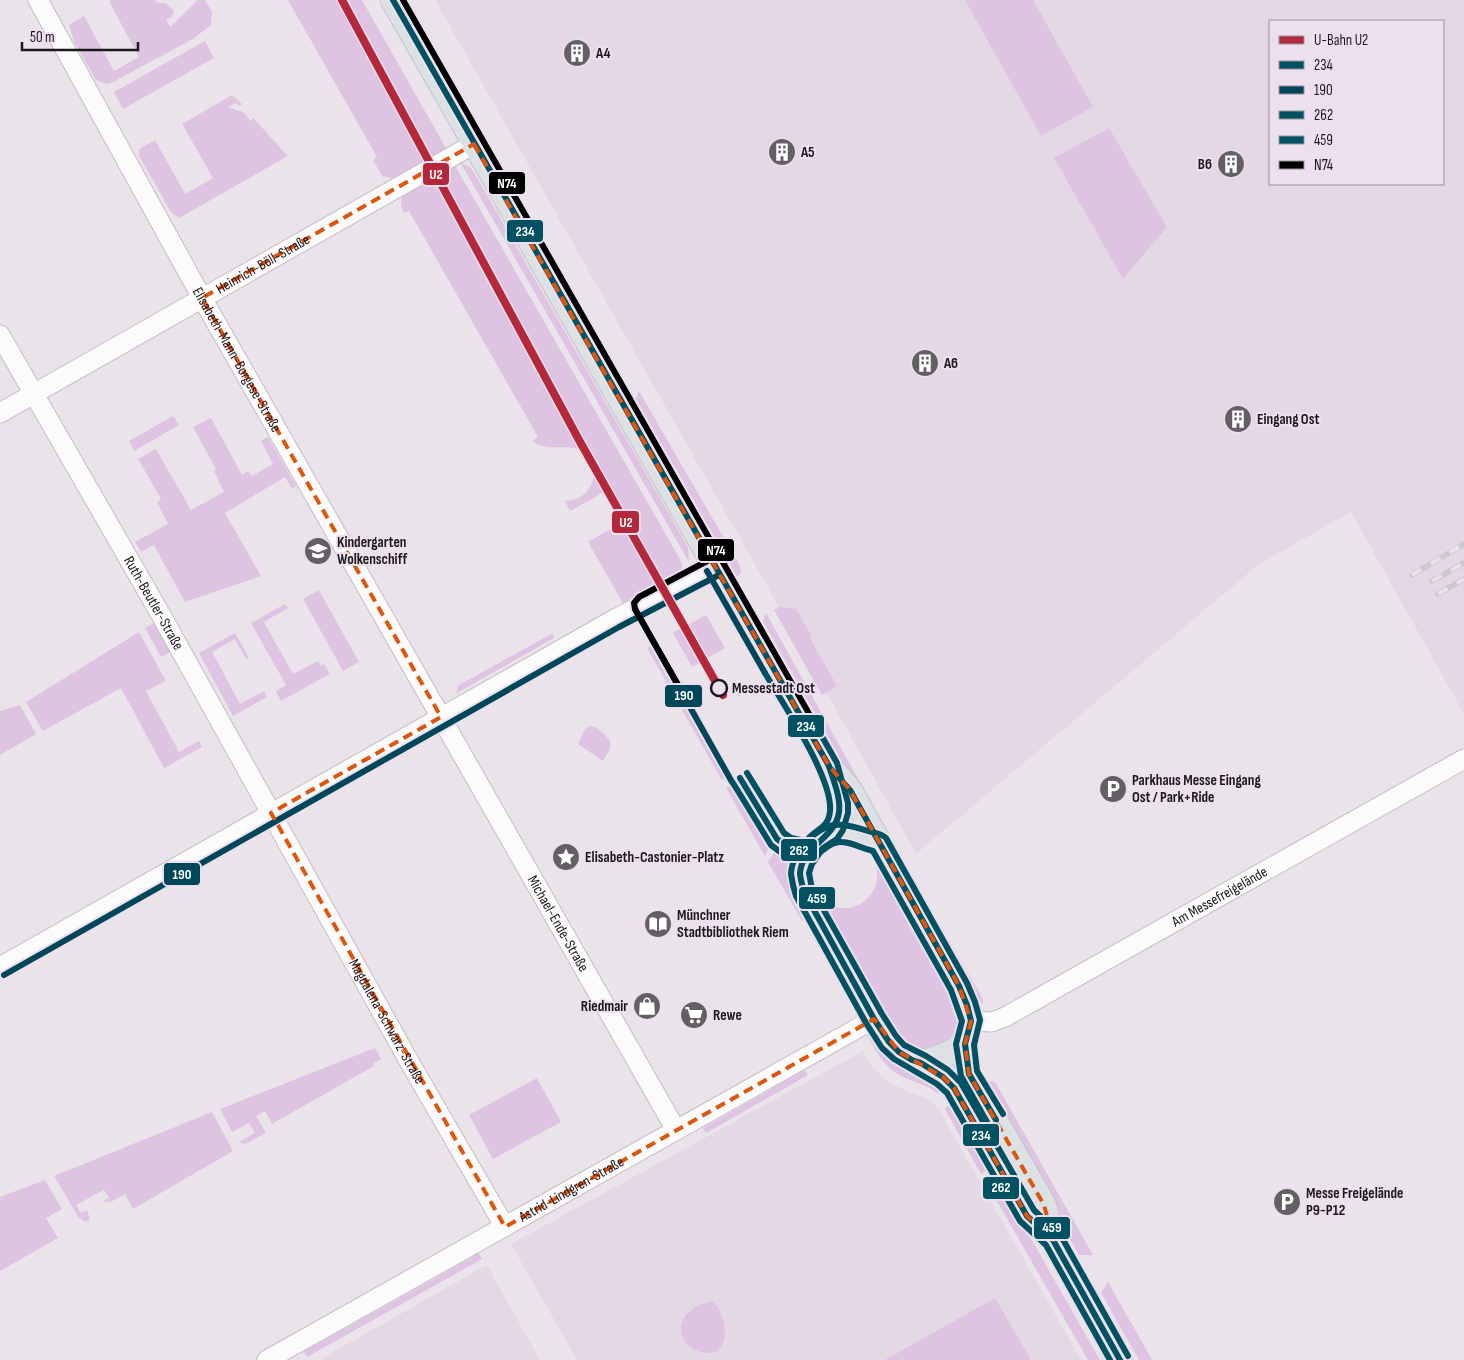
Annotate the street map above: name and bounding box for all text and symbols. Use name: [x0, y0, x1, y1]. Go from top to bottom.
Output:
scale bar: [22, 20, 139, 52]
legend: [1269, 20, 1444, 185]
text: 50 m: [30, 28, 55, 47]
text: U-Bahn U2: [1314, 31, 1368, 50]
building icon: A4: [562, 38, 592, 68]
place label: A4: [595, 44, 610, 63]
text: 234: [1314, 56, 1333, 75]
text: 190: [1314, 81, 1333, 100]
text: 262: [1314, 106, 1333, 125]
text: 459: [1314, 131, 1333, 150]
building icon: A5: [767, 137, 797, 167]
place label: A5: [800, 143, 815, 162]
building icon: B6: [1216, 149, 1246, 179]
place label: B6: [1198, 155, 1212, 174]
text: N74: [1314, 156, 1333, 175]
line badge: U2: [422, 162, 450, 186]
text: U2: [429, 166, 443, 183]
line badge: N74: [488, 171, 526, 195]
text: N74: [497, 175, 517, 192]
line badge: 234: [506, 219, 544, 243]
text: 234: [516, 223, 535, 240]
street label: Heinrich-Böll-Straße: [212, 230, 313, 298]
street label: Elisabeth-Mann-Borgese-Straße: [188, 284, 286, 435]
building icon: A6: [910, 348, 940, 378]
place label: A6: [943, 354, 958, 373]
building icon: Eingang Ost: [1223, 404, 1253, 434]
place label: Eingang Ost: [1257, 410, 1319, 429]
line badge: U2: [611, 510, 640, 534]
text: U2: [619, 514, 633, 531]
place label: Kindergarten Wolkenschiff: [337, 533, 408, 569]
school or university icon: Kindergarten Wolkenschiff: [303, 536, 333, 566]
line badge: N74: [697, 538, 735, 562]
text: N74: [706, 542, 726, 559]
street label: Ruth-Beutler-Straße: [120, 553, 188, 653]
marker: Messestadt Ost: [710, 679, 728, 697]
place label: Messestadt Ost: [732, 679, 815, 698]
line badge: 190: [664, 684, 703, 708]
text: 190: [675, 687, 694, 704]
line badge: 234: [787, 714, 825, 738]
text: 234: [797, 718, 816, 735]
place label: Parkhaus Messe Eingang Ost / Park+Ride: [1132, 771, 1261, 807]
parking icon: Parkhaus Messe Eingang Ost / Park+Ride: [1098, 774, 1128, 804]
line badge: 262: [780, 838, 818, 862]
place icon: Elisabeth-Castonier-Platz: [551, 842, 581, 872]
text: 262: [790, 842, 808, 859]
place label: Elisabeth-Castonier-Platz: [585, 848, 724, 867]
line badge: 190: [163, 862, 201, 886]
street label: Am Messefreigelände: [1167, 862, 1271, 931]
text: 190: [173, 866, 192, 883]
street label: Michael-Ende-Straße: [523, 872, 593, 975]
line badge: 459: [798, 886, 836, 910]
text: 459: [807, 890, 827, 907]
place label: Münchner Stadtbibliothek Riem: [677, 906, 789, 942]
library icon: Münchner Stadtbibliothek Riem: [643, 909, 673, 939]
street label: Magdalena-Schwarz-Straße: [345, 956, 430, 1087]
shop icon: Riedmair: [632, 991, 662, 1021]
place label: Riedmair: [581, 997, 628, 1016]
supermarket icon: Rewe: [679, 1000, 709, 1030]
place label: Rewe: [713, 1006, 742, 1025]
line badge: 234: [962, 1123, 1000, 1147]
text: 234: [972, 1127, 991, 1144]
street label: Astrid-Lindgren-Straße: [515, 1152, 627, 1227]
line badge: 262: [982, 1176, 1020, 1200]
text: 262: [992, 1179, 1010, 1196]
place label: Messe Freigelände P9-P12: [1306, 1184, 1403, 1220]
parking icon: Messe Freigelände P9-P12: [1272, 1187, 1302, 1217]
line badge: 459: [1033, 1216, 1071, 1240]
text: 459: [1042, 1219, 1062, 1236]

